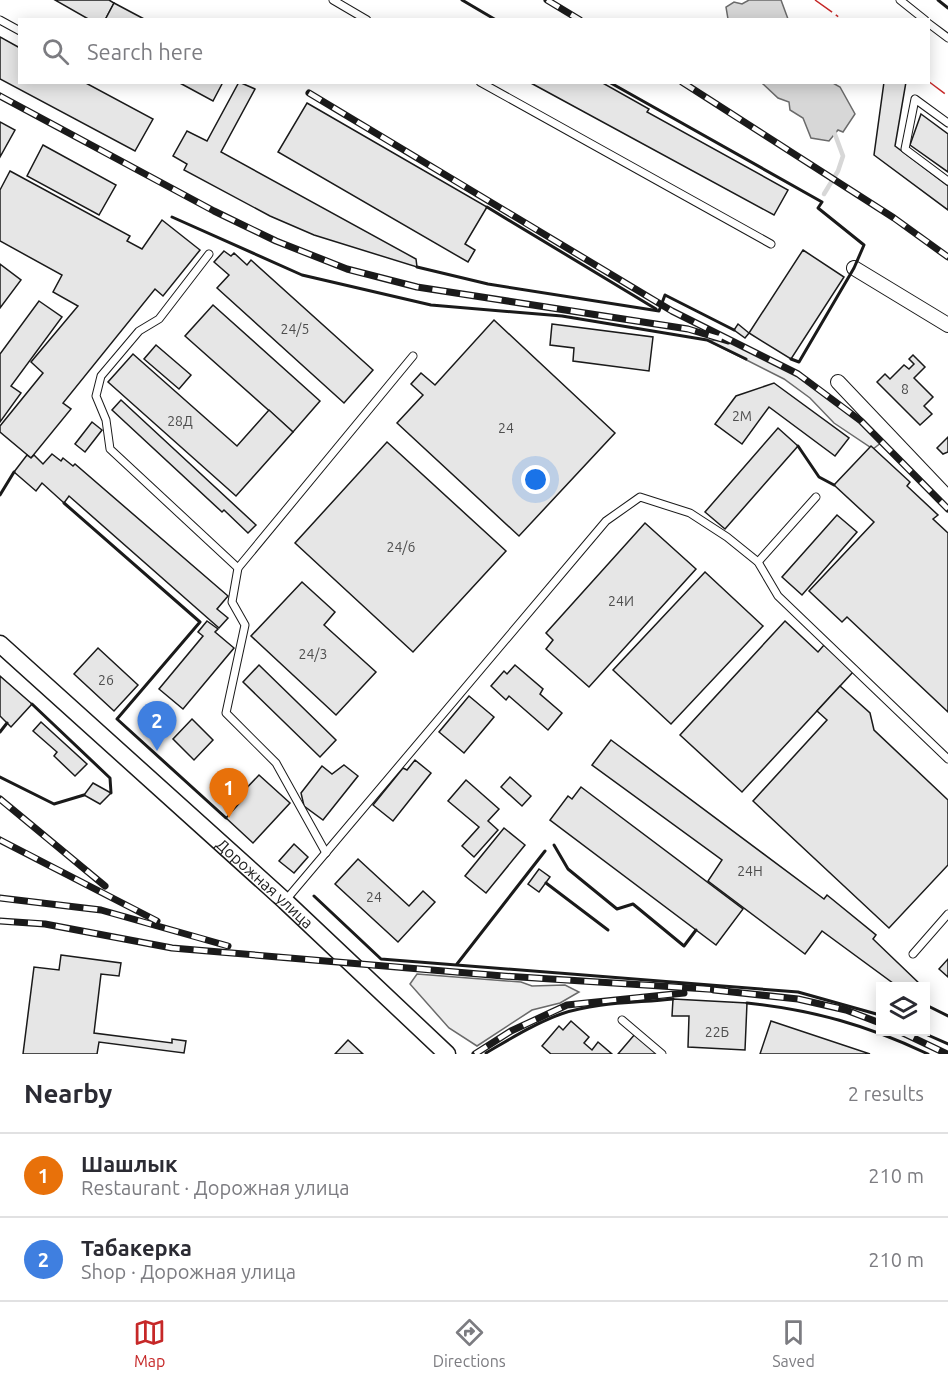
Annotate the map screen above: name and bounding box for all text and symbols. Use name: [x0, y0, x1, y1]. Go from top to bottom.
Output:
search box: [18, 18, 930, 84]
icon: search: [39, 35, 72, 68]
text: Search here: [87, 39, 203, 64]
house number: 24/5: [281, 321, 309, 337]
house number: 8: [901, 381, 909, 397]
house number: 2М: [732, 408, 752, 424]
house number: 28Д: [167, 413, 193, 429]
house number: 24: [498, 420, 514, 436]
your location: [521, 465, 550, 494]
house number: 24/6: [387, 539, 416, 555]
house number: 24И: [608, 593, 634, 609]
house number: 24/3: [299, 646, 327, 662]
house number: 26: [98, 672, 114, 688]
pin: 2: [138, 702, 176, 751]
pin: 1: [210, 768, 248, 818]
street label: Дорожная улица: [213, 835, 317, 932]
house number: 24Н: [737, 863, 763, 879]
house number: 24: [366, 889, 382, 905]
map controls: [876, 982, 930, 1036]
button: layers: [876, 982, 930, 1036]
house number: 22Б: [705, 1024, 729, 1040]
text: Nearby: [24, 1079, 112, 1108]
text: 2 results: [848, 1082, 924, 1105]
text: Шашлык: [81, 1151, 178, 1176]
text: 1: [38, 1164, 49, 1187]
text: 210 m: [868, 1164, 924, 1187]
text: Restaurant · Дорожная улица: [81, 1176, 350, 1199]
text: Табакерка: [81, 1235, 192, 1260]
text: 2: [38, 1248, 49, 1271]
text: 210 m: [868, 1248, 924, 1271]
text: Shop · Дорожная улица: [81, 1260, 296, 1283]
tab: Map: [133, 1316, 166, 1370]
tab: Directions: [433, 1316, 506, 1370]
tab: Saved: [772, 1316, 815, 1370]

